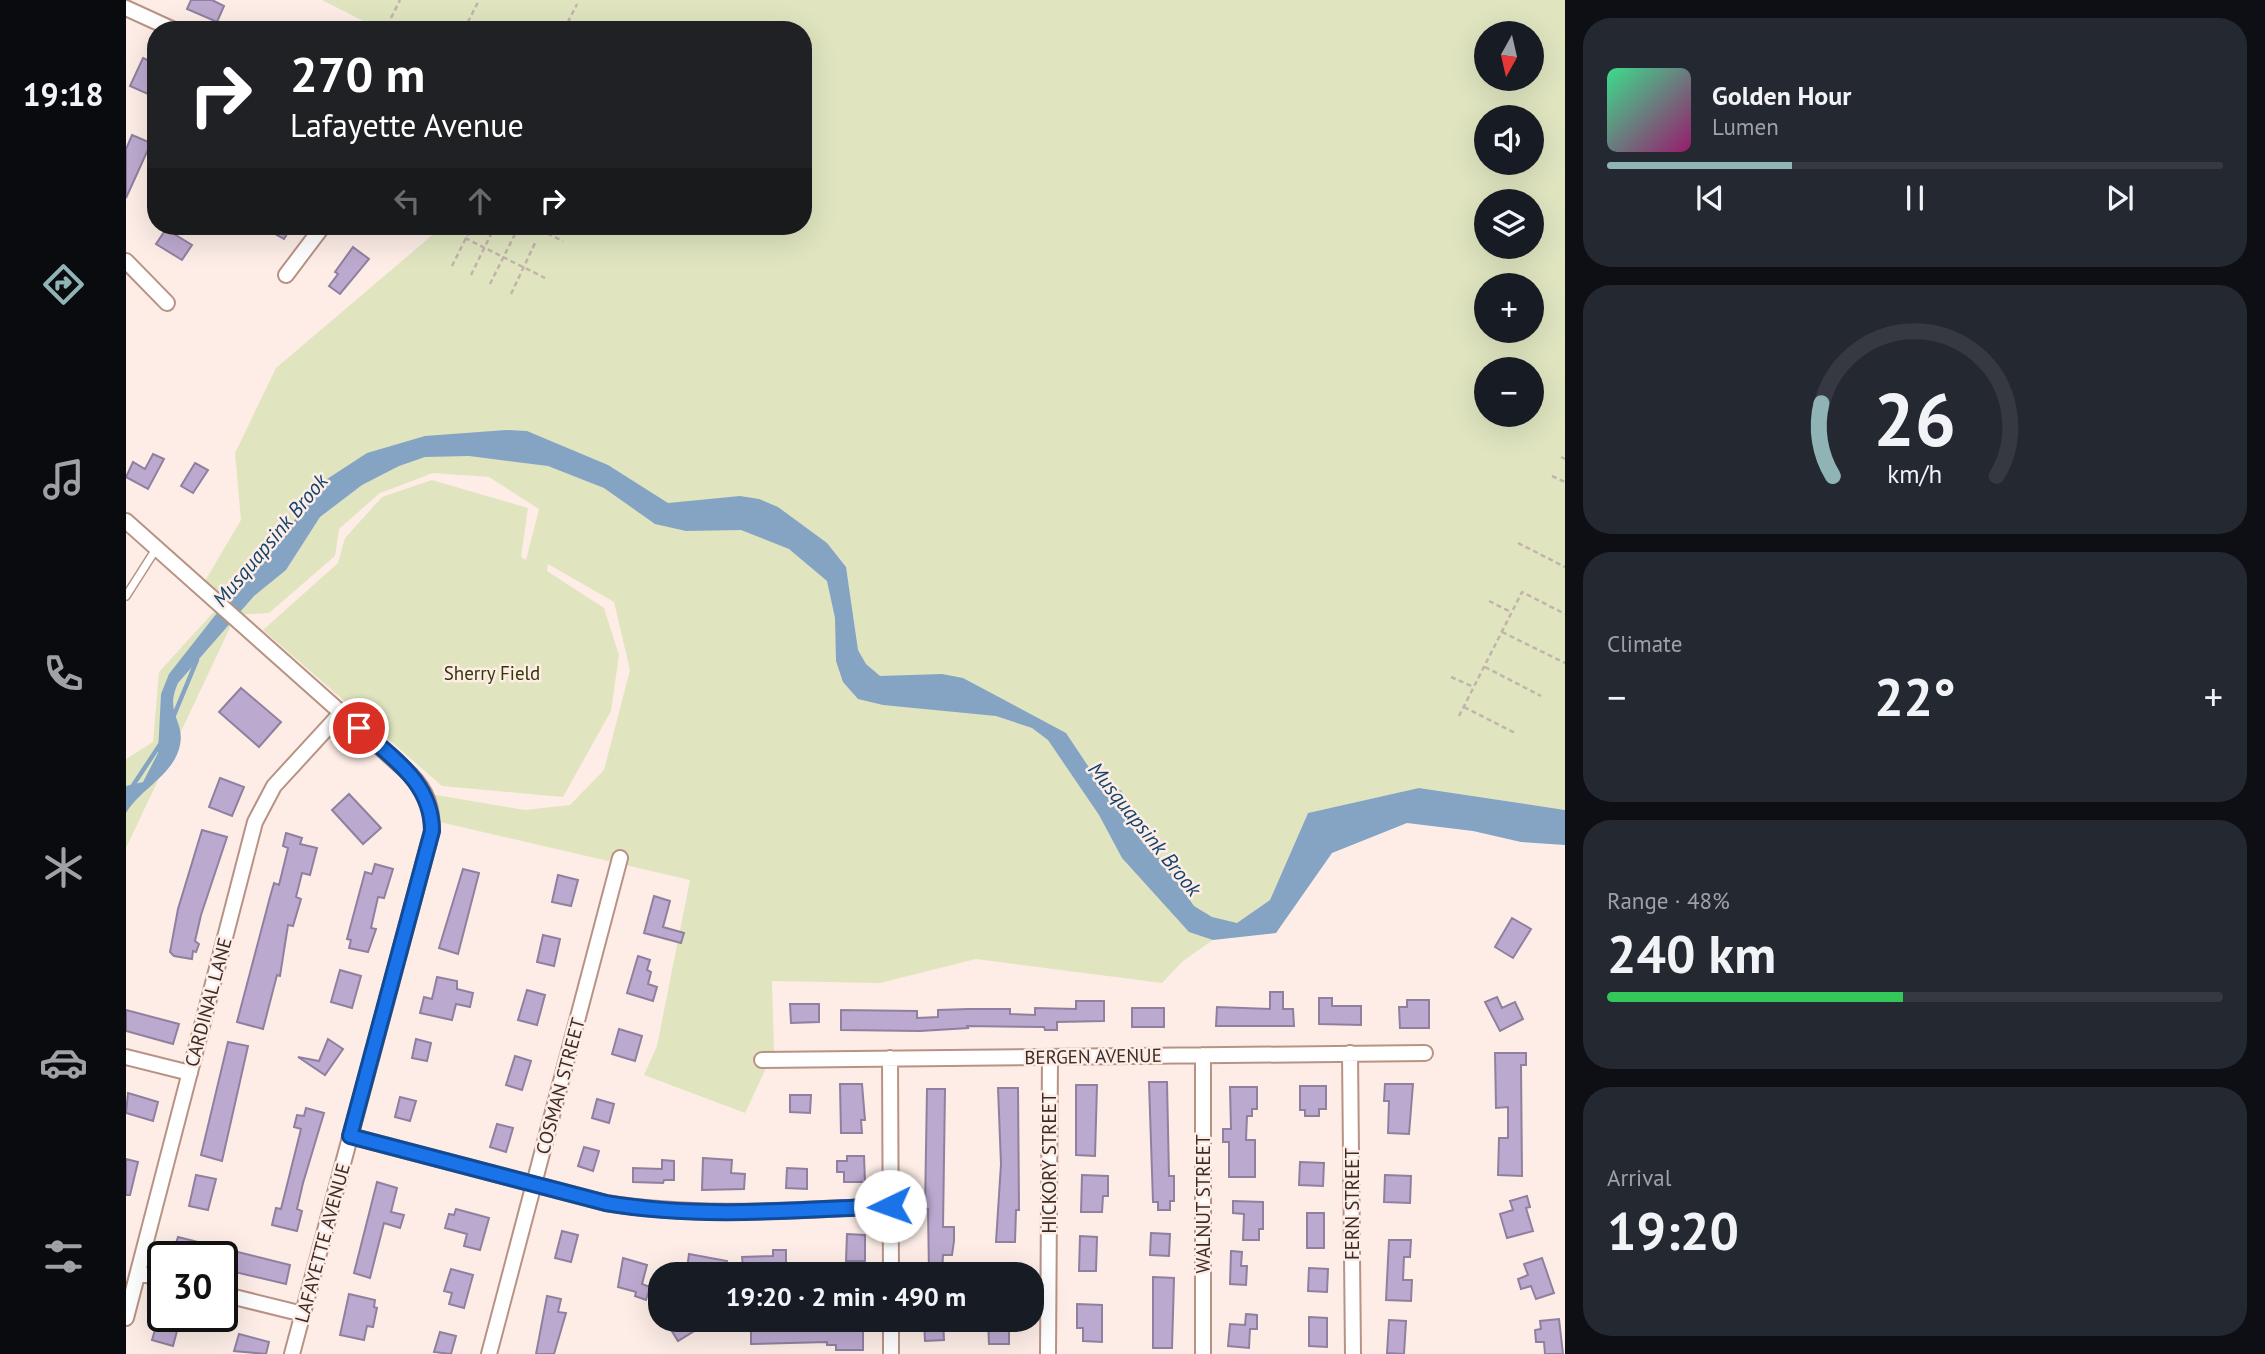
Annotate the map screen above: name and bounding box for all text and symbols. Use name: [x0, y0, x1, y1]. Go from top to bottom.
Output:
north arrow: [1474, 21, 1544, 91]
map controls: [1474, 21, 1544, 427]
text: 270 m: [290, 42, 425, 106]
icon: right: [175, 49, 266, 140]
text: 19:18: [22, 73, 104, 115]
text: Golden Hour: [1712, 79, 1851, 112]
text: Lafayette Avenue: [290, 104, 524, 146]
button: sound: [1474, 105, 1544, 175]
text: Lumen: [1712, 112, 1779, 141]
icon: previous: [1691, 179, 1729, 217]
icon: pause: [1896, 179, 1934, 217]
icon: next: [2101, 179, 2139, 217]
icon: left: [388, 182, 426, 220]
icon: ahead: [461, 182, 499, 220]
icon: right: [534, 182, 572, 220]
button: layers: [1474, 189, 1544, 259]
icon: directions: [39, 260, 88, 309]
button: +: [1474, 273, 1544, 343]
button: −: [1474, 357, 1544, 427]
text: 26: [1874, 372, 1956, 466]
icon: music: [39, 455, 88, 504]
text: km/h: [1888, 458, 1942, 490]
water label: Musquapsink Brook: [207, 467, 334, 612]
text: Climate: [1607, 629, 1682, 658]
icon: phone: [39, 649, 88, 698]
park label: Sherry Field: [444, 661, 540, 685]
text: 22°: [1874, 663, 1956, 730]
text: −: [1607, 672, 1626, 721]
text: +: [2204, 672, 2223, 721]
pin: [329, 698, 389, 758]
icon: arrive: [340, 709, 378, 747]
water label: Musquapsink Brook: [1083, 756, 1208, 903]
icon: climate: [39, 843, 88, 892]
text: Range · 48%: [1607, 886, 1730, 915]
text: 240 km: [1607, 920, 1776, 987]
street label: CARDINAL LANE: [179, 935, 237, 1069]
street label: COSMAN STREET: [530, 1015, 590, 1157]
icon: car: [39, 1038, 88, 1087]
street label: BERGEN AVENUE: [1024, 1043, 1162, 1069]
street label: HICKORY STREET: [1037, 1092, 1061, 1234]
street label: WALNUT STREET: [1191, 1134, 1215, 1274]
street label: FERN STREET: [1340, 1148, 1364, 1260]
street label: LAFAYETTE AVENUE: [289, 1161, 355, 1325]
text: Arrival: [1607, 1163, 1671, 1192]
position arrow: [853, 1169, 927, 1243]
text: 19:20: [1607, 1197, 1739, 1264]
icon: filters: [39, 1232, 88, 1281]
speed limit sign: 30: [147, 1241, 238, 1332]
text: 19:20 · 2 min · 490 m: [726, 1280, 966, 1313]

